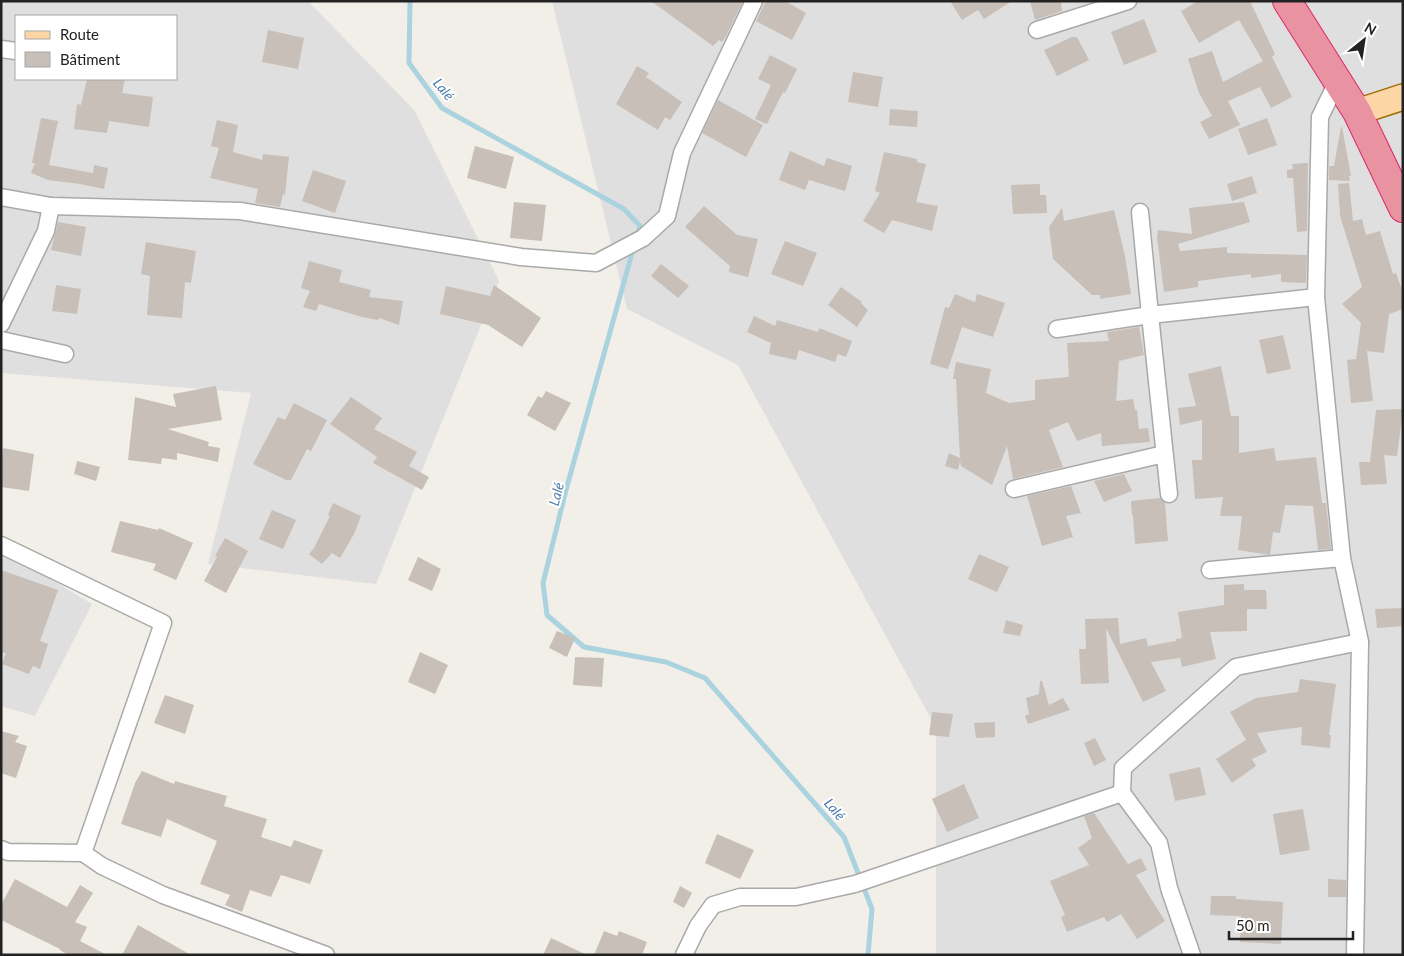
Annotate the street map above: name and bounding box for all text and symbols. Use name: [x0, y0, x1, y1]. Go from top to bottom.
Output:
legend: [15, 15, 178, 80]
north arrow: [1339, 15, 1389, 65]
text: N: [1362, 18, 1380, 38]
text: Route: [60, 25, 99, 43]
text: Bâtiment: [60, 50, 121, 68]
water label: Lalé: [430, 75, 458, 104]
water label: Lalé: [545, 480, 567, 508]
water label: Lalé: [821, 795, 849, 824]
scale bar: [1229, 908, 1353, 940]
text: 50 m: [1236, 916, 1270, 934]

